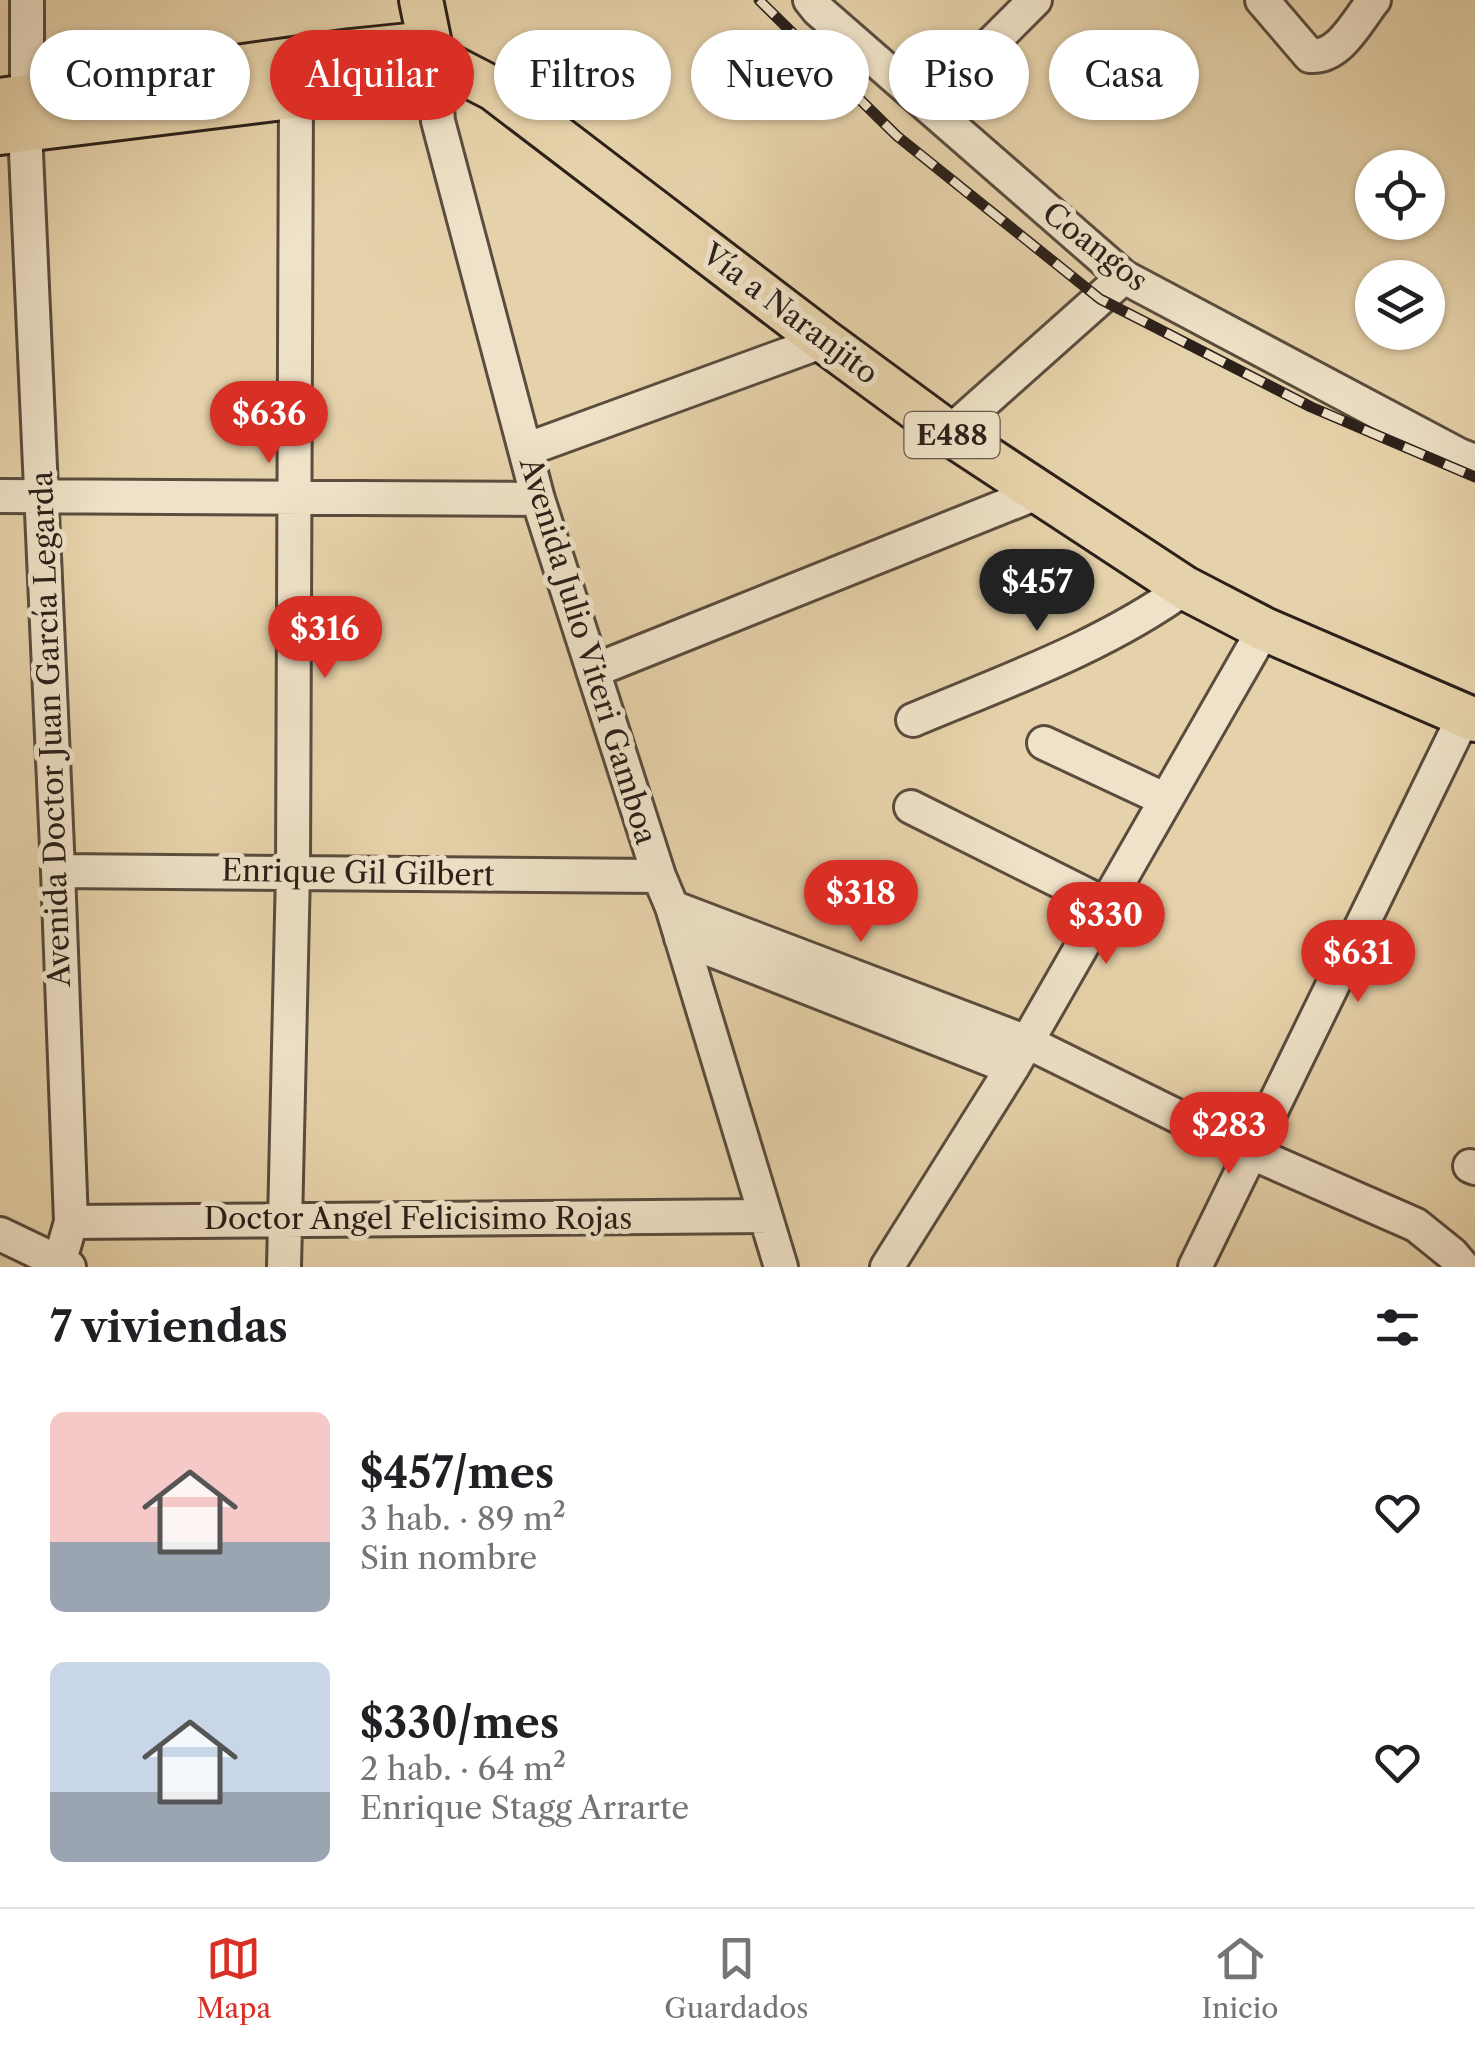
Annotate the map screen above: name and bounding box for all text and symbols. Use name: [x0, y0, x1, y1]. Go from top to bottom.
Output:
chip: Comprar: [30, 30, 250, 120]
chip: Alquilar: [270, 30, 474, 120]
chip: Filtros: [494, 30, 671, 120]
chip: Nuevo: [691, 30, 869, 120]
chip: Piso: [889, 30, 1029, 120]
chip: Casa: [1049, 30, 1199, 120]
map controls: [1355, 150, 1445, 350]
button: locate: [1355, 150, 1445, 240]
street label: Coangos: [1035, 194, 1155, 299]
street label: Vía a Naranjito: [694, 235, 886, 392]
button: layers: [1355, 260, 1445, 350]
pin: $636: [210, 381, 328, 466]
text: $636: [232, 394, 306, 433]
road number: E488: [904, 412, 1000, 458]
street label: Avenida Julio Viteri Gamboa: [512, 452, 665, 849]
street label: Avenida Doctor Juan García Legarda: [23, 470, 78, 989]
pin: $457: [978, 549, 1096, 634]
text: $457: [1001, 562, 1073, 601]
pin: $316: [266, 596, 384, 681]
text: $316: [290, 609, 360, 648]
street label: Enrique Gil Gilbert: [221, 852, 495, 893]
pin: $318: [802, 860, 920, 945]
text: $318: [826, 873, 896, 912]
pin: $330: [1047, 882, 1165, 967]
text: $330: [1069, 895, 1143, 934]
pin: $631: [1299, 920, 1417, 1005]
text: $631: [1323, 933, 1393, 972]
pin: $283: [1170, 1092, 1288, 1177]
text: $283: [1192, 1105, 1266, 1144]
street label: Doctor Angel Felicisimo Rojas: [204, 1200, 632, 1237]
icon: filters: [1370, 1300, 1425, 1355]
text: 7 viviendas: [50, 1301, 288, 1353]
text: $457/mes: [360, 1447, 554, 1499]
icon: home: [130, 1452, 250, 1572]
icon: heart: [1370, 1485, 1425, 1540]
text: 3 hab. · 89 m²: [360, 1499, 566, 1538]
text: Sin nombre: [360, 1538, 537, 1577]
text: $330/mes: [360, 1697, 559, 1749]
icon: home: [130, 1702, 250, 1822]
icon: heart: [1370, 1735, 1425, 1790]
text: 2 hab. · 64 m²: [360, 1749, 566, 1788]
text: Enrique Stagg Arrarte: [360, 1788, 689, 1827]
tab: Mapa: [196, 1931, 271, 2025]
tab: Guardados: [664, 1931, 809, 2025]
tab: Inicio: [1202, 1931, 1279, 2025]

